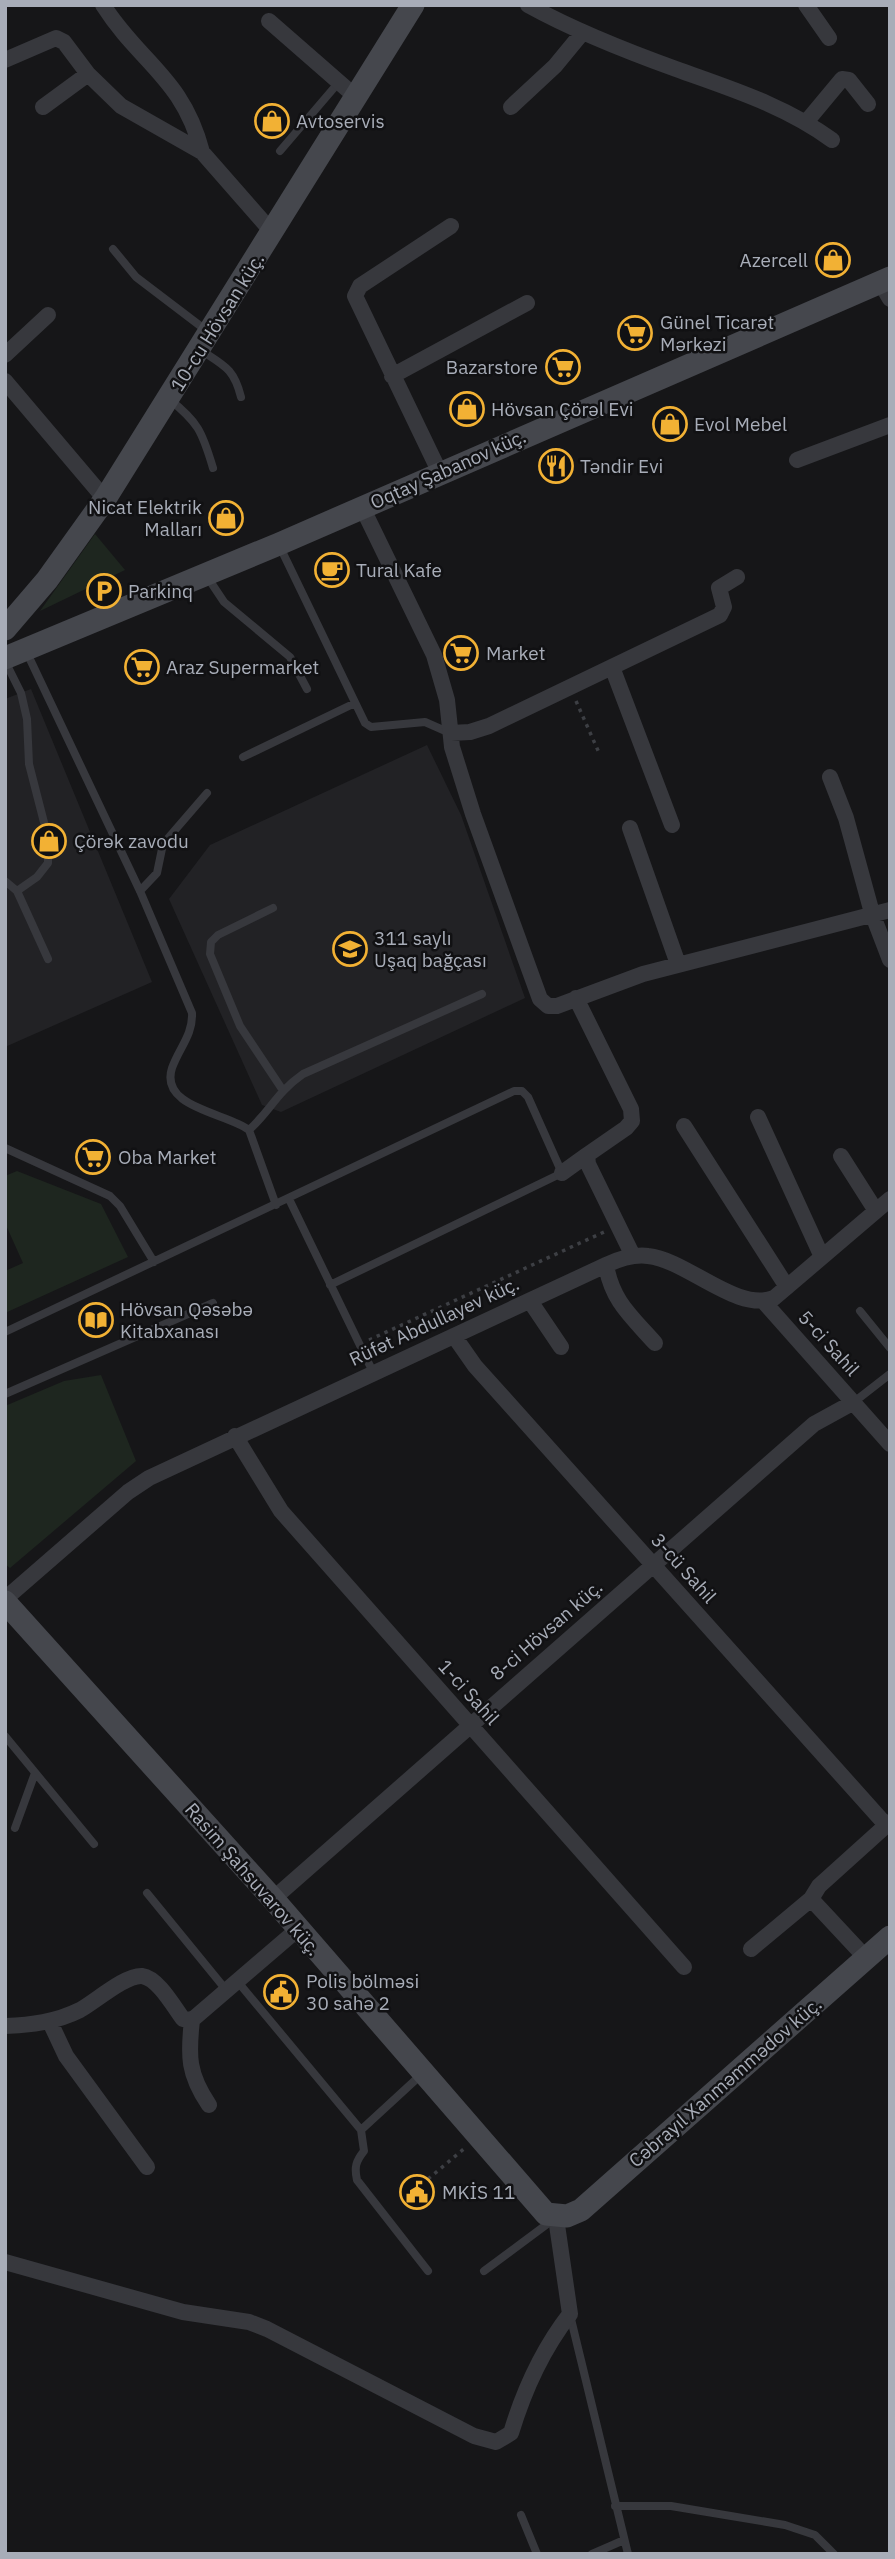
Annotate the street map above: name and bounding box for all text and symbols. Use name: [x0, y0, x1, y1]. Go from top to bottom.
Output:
shop icon: Avtoservis: [253, 102, 291, 140]
place label: Avtoservis: [296, 109, 385, 133]
shop icon: Azercell: [814, 241, 852, 279]
street label: 10-cu Hövsan küç.: [165, 248, 269, 396]
place label: Azercell: [740, 248, 808, 272]
place label: Günel Ticarət Mərkəzi: [660, 310, 774, 356]
supermarket icon: Günel Ticarət Mərkəzi: [616, 314, 654, 352]
supermarket icon: Bazarstore: [544, 348, 582, 386]
place label: Bazarstore: [446, 355, 538, 379]
shop icon: Hövsan Çörəl Evi: [448, 390, 486, 428]
place label: Hövsan Çörəl Evi: [491, 397, 634, 421]
shop icon: Evol Mebel: [651, 405, 689, 443]
place label: Evol Mebel: [694, 412, 787, 436]
street label: Oqtay Şabanov küç.: [366, 424, 530, 514]
restaurant icon: Təndir Evi: [537, 447, 575, 485]
place label: Təndir Evi: [580, 454, 663, 478]
place label: Nicat Elektrik Malları: [88, 495, 202, 541]
shop icon: Nicat Elektrik Malları: [207, 499, 245, 537]
cafe icon: Tural Kafe: [313, 551, 351, 589]
place label: Tural Kafe: [356, 558, 442, 582]
parking icon: Parkinq: [85, 572, 123, 610]
place label: Parkinq: [128, 579, 193, 603]
supermarket icon: Market: [442, 634, 480, 672]
place label: Market: [486, 641, 545, 665]
supermarket icon: Araz Supermarket: [123, 648, 161, 686]
place label: Araz Supermarket: [166, 655, 319, 679]
shop icon: Çörək zavodu: [30, 822, 68, 860]
place label: Çörək zavodu: [74, 829, 189, 853]
place label: 311 saylı Uşaq bağçası: [374, 926, 487, 972]
school or university icon: 311 saylı Uşaq bağçası: [331, 930, 369, 968]
supermarket icon: Oba Market: [74, 1138, 112, 1176]
place label: Oba Market: [118, 1145, 216, 1169]
street label: Rüfət Abdullayev küç.: [345, 1271, 523, 1371]
place label: Hövsan Qəsəbə Kitabxanası: [120, 1297, 253, 1343]
library icon: Hövsan Qəsəbə Kitabxanası: [77, 1301, 115, 1339]
street label: 5-ci Sahil: [793, 1305, 865, 1381]
street label: 3-cü Sahil: [646, 1528, 722, 1608]
street label: 8-ci Hövsan küç.: [485, 1575, 607, 1685]
street label: 1-ci Sahil: [433, 1654, 505, 1730]
street label: Rasim Şahsuvarov küç.: [180, 1798, 326, 1960]
place label: Polis bölməsi 30 sahə 2: [306, 1969, 419, 2015]
public building icon: Polis bölməsi 30 sahə 2: [262, 1973, 300, 2011]
street label: Cəbrayıl Xanməmmədov küç.: [624, 1992, 826, 2172]
public building icon: MKİS 11: [398, 2173, 436, 2211]
place label: MKİS 11: [442, 2180, 515, 2204]

